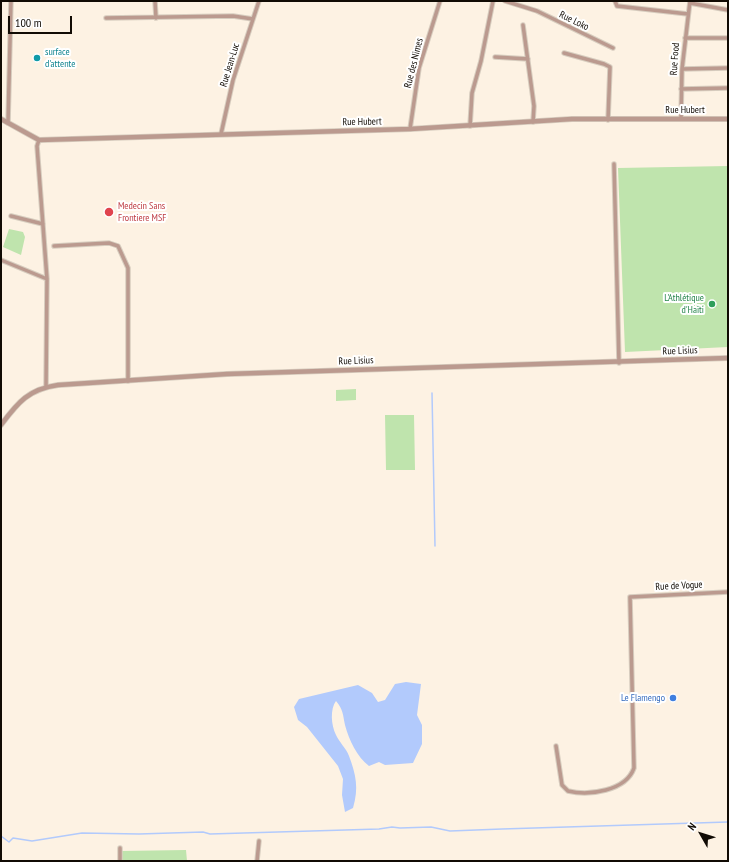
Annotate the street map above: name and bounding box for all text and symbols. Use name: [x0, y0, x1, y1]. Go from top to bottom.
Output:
scale bar: [10, 8, 74, 34]
street label: Rue Loko: [557, 9, 591, 33]
text: 100 m: [15, 15, 42, 30]
street label: Rue des Nimes: [402, 37, 426, 89]
street label: Rue Jean-Luc: [218, 42, 242, 88]
street label: Rue Food: [668, 42, 682, 76]
place label: surface d'attente: [45, 46, 75, 70]
marker: surface d'attente: [32, 53, 42, 63]
street label: Rue Hubert: [665, 104, 705, 116]
street label: Rue Hubert: [342, 116, 382, 128]
place label: Medecin Sans Frontiere MSF: [118, 200, 166, 224]
marker: Medecin Sans Frontiere MSF: [103, 206, 115, 218]
place label: L'Athlétique d'Haïti: [664, 292, 704, 316]
marker: L'Athlétique d'Haïti: [707, 299, 717, 309]
street label: Rue Lisius: [662, 344, 698, 358]
street label: Rue Lisius: [338, 354, 374, 368]
street label: Rue de Vogue: [655, 579, 703, 593]
place label: Le Flamengo: [621, 692, 665, 704]
marker: Le Flamengo: [668, 693, 678, 703]
north arrow: [681, 814, 721, 854]
text: N: [684, 820, 699, 833]

